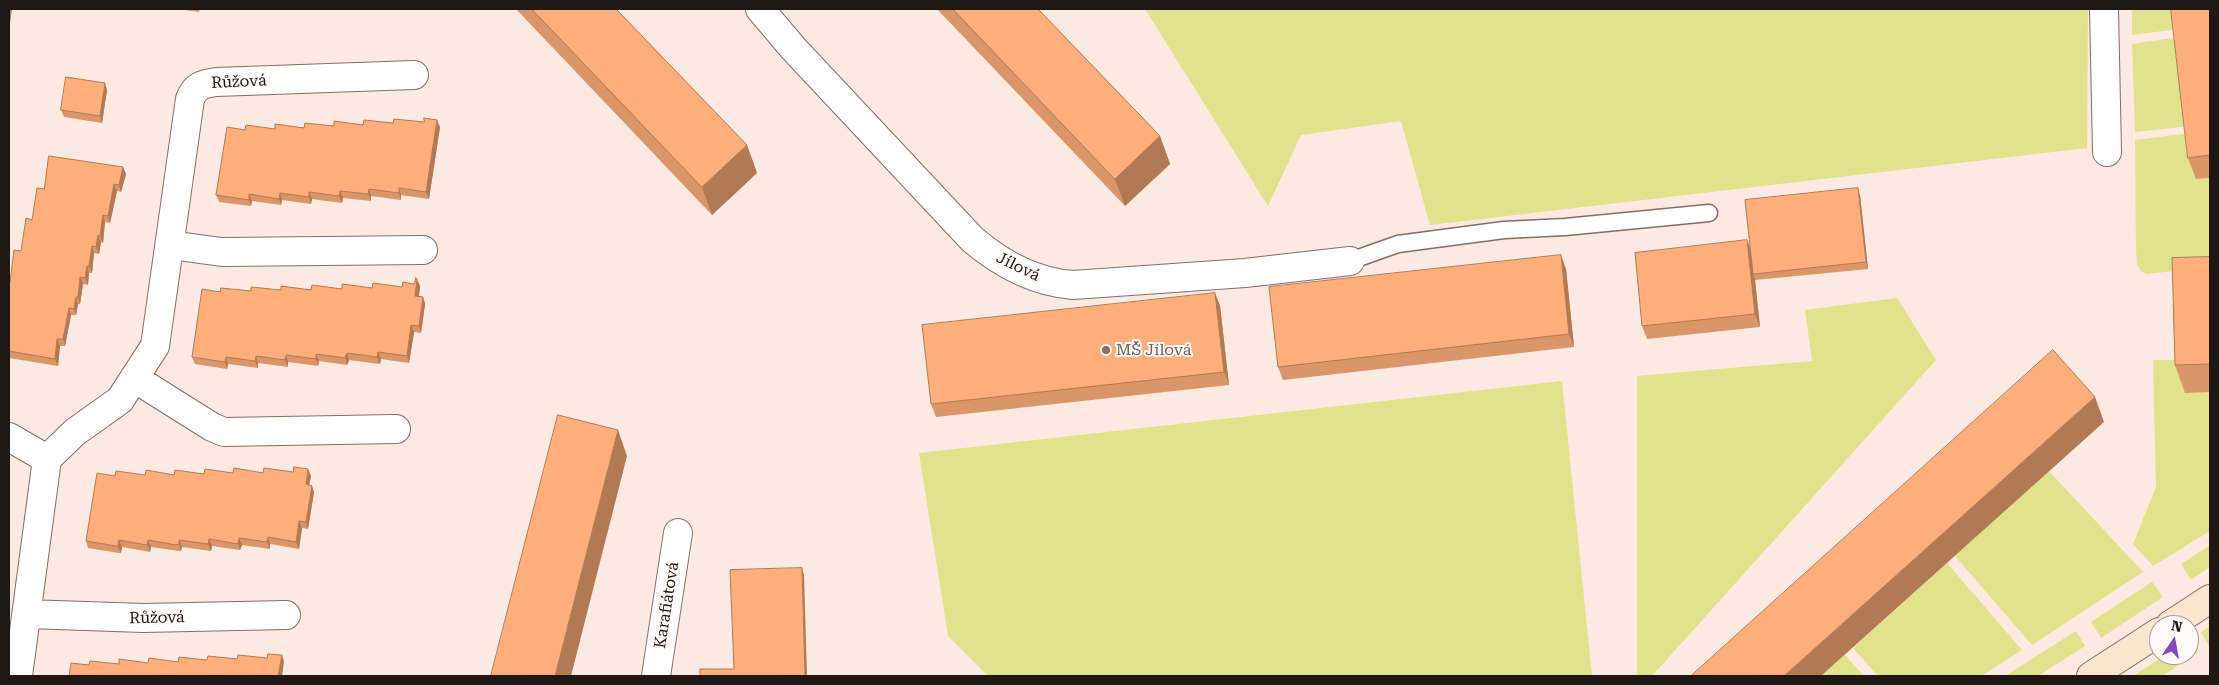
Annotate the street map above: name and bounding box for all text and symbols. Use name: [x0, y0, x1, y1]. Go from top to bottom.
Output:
street label: Růžová: [211, 71, 267, 93]
street label: Jílová: [993, 248, 1043, 286]
place label: MŠ Jílová: [1116, 340, 1191, 360]
marker: MŠ Jílová: [1100, 344, 1112, 356]
street label: Karafiátová: [651, 560, 683, 650]
street label: Růžová: [129, 608, 185, 628]
north arrow: [2149, 615, 2199, 665]
text: N: [2170, 617, 2184, 635]

